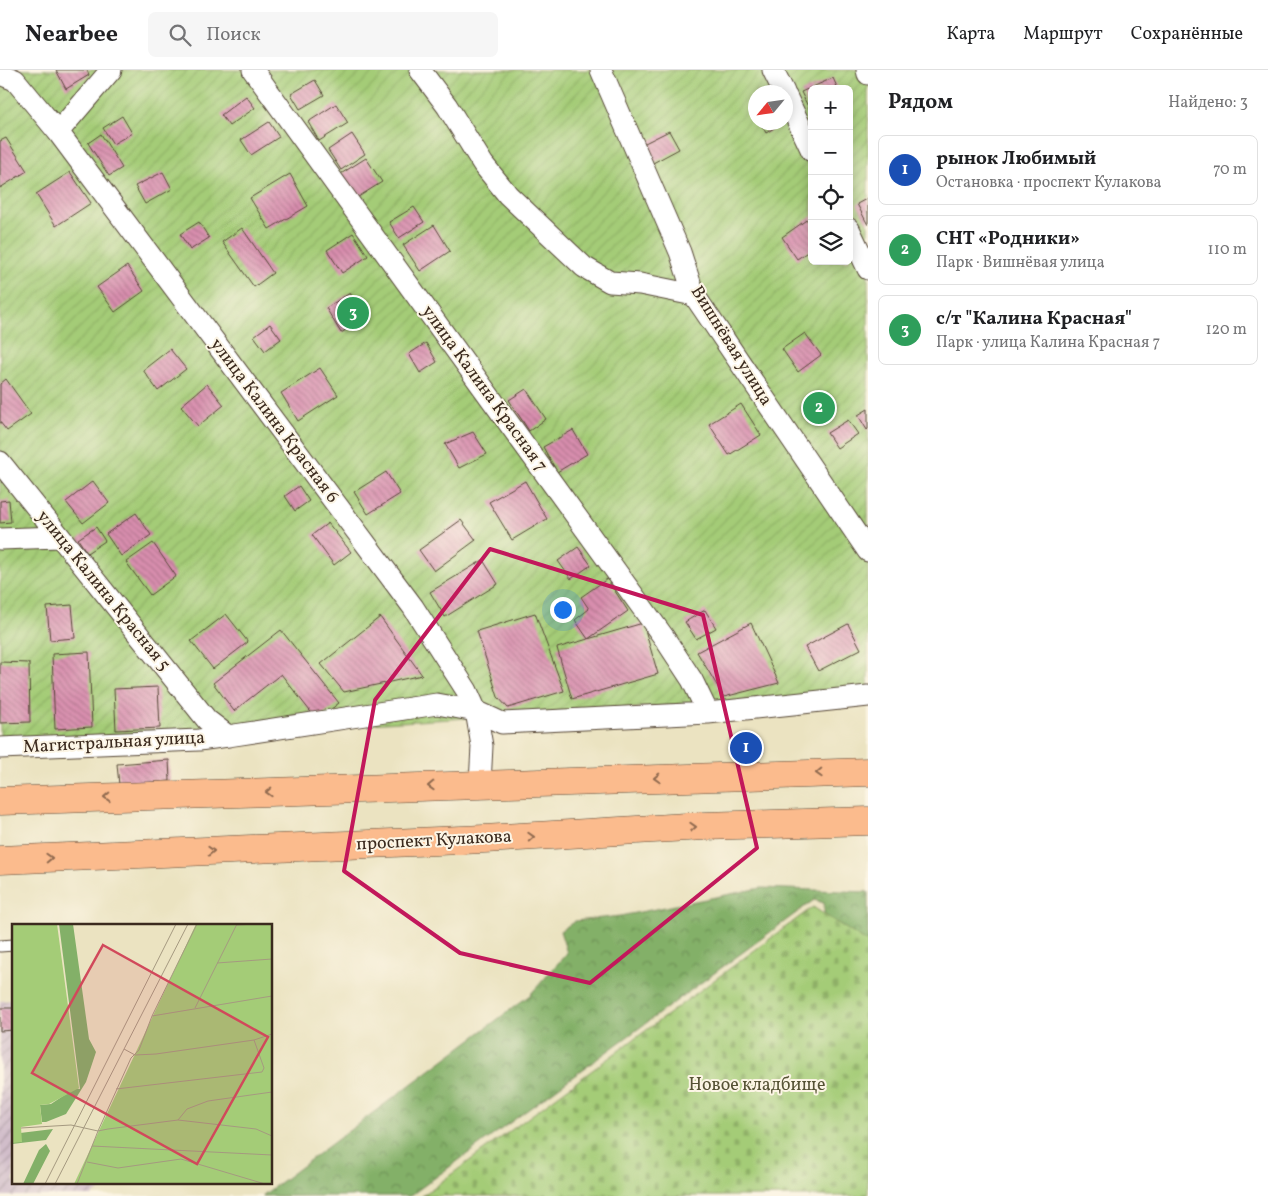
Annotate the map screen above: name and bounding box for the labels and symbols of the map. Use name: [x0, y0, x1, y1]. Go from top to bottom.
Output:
north arrow: [748, 85, 793, 130]
street label: Вишнёвая улица: [684, 281, 778, 411]
pin: 3: [337, 294, 369, 332]
street label: улица Калина Красная 7: [415, 301, 553, 477]
street label: улица Калина Красная 6: [204, 333, 344, 509]
pin: 2: [803, 389, 835, 427]
street label: улица Калина Красная 5: [30, 505, 176, 677]
your location: [550, 597, 576, 623]
street label: Магистральная улица: [22, 726, 206, 760]
pin: 1: [730, 729, 762, 767]
one-way arrow: [815, 768, 823, 779]
one-way arrow: [653, 773, 661, 784]
one-way arrow: [427, 780, 435, 791]
one-way arrow: [265, 786, 273, 797]
one-way arrow: [102, 792, 110, 803]
one-way arrow: [689, 821, 697, 832]
street label: проспект Кулакова: [356, 824, 512, 858]
one-way arrow: [527, 831, 535, 842]
one-way arrow: [207, 846, 215, 857]
one-way arrow: [45, 853, 53, 864]
inset map: [12, 924, 272, 1184]
park label: Новое кладбище: [688, 1073, 826, 1098]

